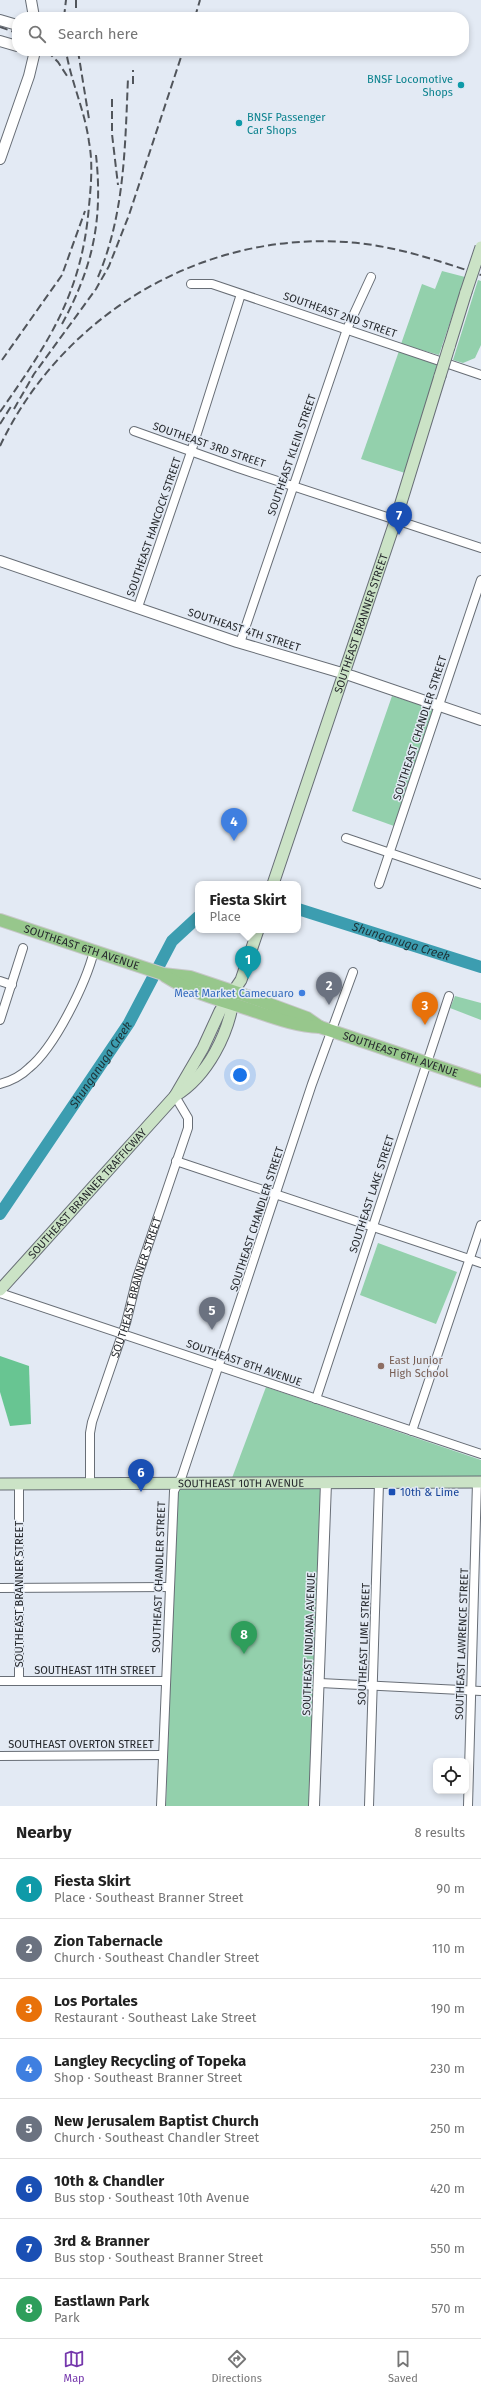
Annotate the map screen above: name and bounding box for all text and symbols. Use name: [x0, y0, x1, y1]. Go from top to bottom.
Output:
search box: [12, 12, 469, 56]
icon: search: [26, 23, 48, 45]
text: Search here: [58, 25, 138, 43]
place label: BNSF Locomotive Shops: [367, 73, 453, 99]
marker: BNSF Locomotive Shops: [456, 80, 466, 90]
place label: BNSF Passenger Car Shops: [247, 111, 326, 137]
marker: BNSF Passenger Car Shops: [234, 118, 244, 128]
street label: SOUTHEAST 2ND STREET: [282, 289, 399, 341]
street label: SOUTHEAST KLEIN STREET: [265, 392, 319, 517]
street label: SOUTHEAST 3RD STREET: [151, 420, 267, 471]
street label: SOUTHEAST HANCOCK STREET: [124, 455, 184, 598]
pin: 7: [386, 502, 412, 535]
street label: SOUTHEAST BRANNER STREET: [331, 552, 390, 695]
street label: SOUTHEAST 4TH STREET: [186, 606, 302, 654]
street label: SOUTHEAST CHANDLER STREET: [390, 654, 450, 802]
pin: 4: [221, 808, 247, 841]
popup: [195, 881, 301, 933]
text: Fiesta Skirt: [210, 891, 286, 909]
text: Place: [210, 909, 241, 924]
water label: Shunganuga Creek: [349, 919, 452, 964]
street label: SOUTHEAST 6TH AVENUE: [22, 922, 141, 972]
pin: 1: [235, 946, 261, 979]
pin: 2: [316, 972, 342, 1005]
place label: Meat Market Camecuaro: [174, 987, 294, 1000]
marker: Meat Market Camecuaro: [297, 988, 307, 998]
pin: 3: [412, 992, 438, 1025]
water label: Shunganuga Creek: [66, 1018, 135, 1112]
street label: SOUTHEAST 6TH AVENUE: [341, 1029, 460, 1079]
your location: [230, 1065, 250, 1085]
street label: SOUTHEAST BRANNER TRAFFICWAY: [25, 1126, 149, 1261]
street label: SOUTHEAST LAKE STREET: [347, 1133, 397, 1255]
street label: SOUTHEAST CHANDLER STREET: [227, 1145, 287, 1293]
street label: SOUTHEAST BRANNER STREET: [108, 1215, 164, 1359]
pin: 5: [199, 1297, 225, 1330]
street label: SOUTHEAST 8TH AVENUE: [185, 1337, 304, 1389]
place label: East Junior High School: [389, 1354, 448, 1380]
marker: East Junior High School: [376, 1361, 386, 1371]
pin: 6: [128, 1459, 154, 1492]
street label: SOUTHEAST 10TH AVENUE: [178, 1476, 304, 1490]
place label: 10th & Lime: [400, 1486, 459, 1499]
marker: 10th & Lime: [387, 1487, 397, 1497]
street label: SOUTHEAST CHANDLER STREET: [150, 1501, 168, 1653]
street label: SOUTHEAST BRANNER STREET: [13, 1521, 26, 1667]
street label: SOUTHEAST LAWRENCE STREET: [453, 1567, 471, 1720]
street label: SOUTHEAST INDIANA AVENUE: [300, 1572, 318, 1716]
street label: SOUTHEAST LIME STREET: [355, 1582, 373, 1705]
pin: 8: [231, 1621, 257, 1654]
street label: SOUTHEAST 11TH STREET: [34, 1664, 156, 1677]
street label: SOUTHEAST OVERTON STREET: [8, 1738, 154, 1751]
map controls: [433, 1758, 469, 1794]
button: locate: [433, 1758, 469, 1794]
text: Nearby: [16, 1822, 71, 1843]
text: 8 results: [414, 1825, 465, 1840]
text: Fiesta Skirt: [54, 1872, 131, 1890]
text: 1: [26, 1881, 32, 1896]
text: 90 m: [436, 1881, 465, 1896]
text: Place · Southeast Branner Street: [54, 1890, 244, 1905]
text: Zion Tabernacle: [54, 1932, 163, 1950]
text: 2: [26, 1941, 32, 1956]
text: 110 m: [432, 1941, 465, 1956]
text: Church · Southeast Chandler Street: [54, 1950, 259, 1965]
text: Los Portales: [54, 1992, 138, 2010]
text: 3: [26, 2001, 32, 2016]
text: 190 m: [431, 2001, 465, 2016]
text: Restaurant · Southeast Lake Street: [54, 2010, 256, 2025]
text: Langley Recycling of Topeka: [54, 2052, 246, 2070]
text: 4: [25, 2061, 33, 2076]
text: 230 m: [430, 2061, 465, 2076]
text: Shop · Southeast Branner Street: [54, 2070, 242, 2085]
text: New Jerusalem Baptist Church: [54, 2112, 259, 2130]
text: 5: [26, 2121, 32, 2136]
text: 250 m: [430, 2121, 465, 2136]
text: Church · Southeast Chandler Street: [54, 2130, 259, 2145]
text: 10th & Chandler: [54, 2172, 164, 2190]
text: 6: [25, 2181, 33, 2196]
text: 420 m: [430, 2181, 465, 2196]
text: Bus stop · Southeast 10th Avenue: [54, 2190, 249, 2205]
text: 3rd & Branner: [54, 2232, 149, 2250]
text: 7: [26, 2241, 32, 2256]
text: 550 m: [430, 2241, 465, 2256]
text: Bus stop · Southeast Branner Street: [54, 2250, 263, 2265]
text: Eastlawn Park: [54, 2292, 149, 2310]
text: 8: [25, 2301, 33, 2316]
text: 570 m: [431, 2301, 465, 2316]
text: Park: [54, 2310, 80, 2325]
tab: Map: [63, 2348, 85, 2385]
tab: Directions: [211, 2348, 262, 2385]
tab: Saved: [388, 2348, 418, 2385]

